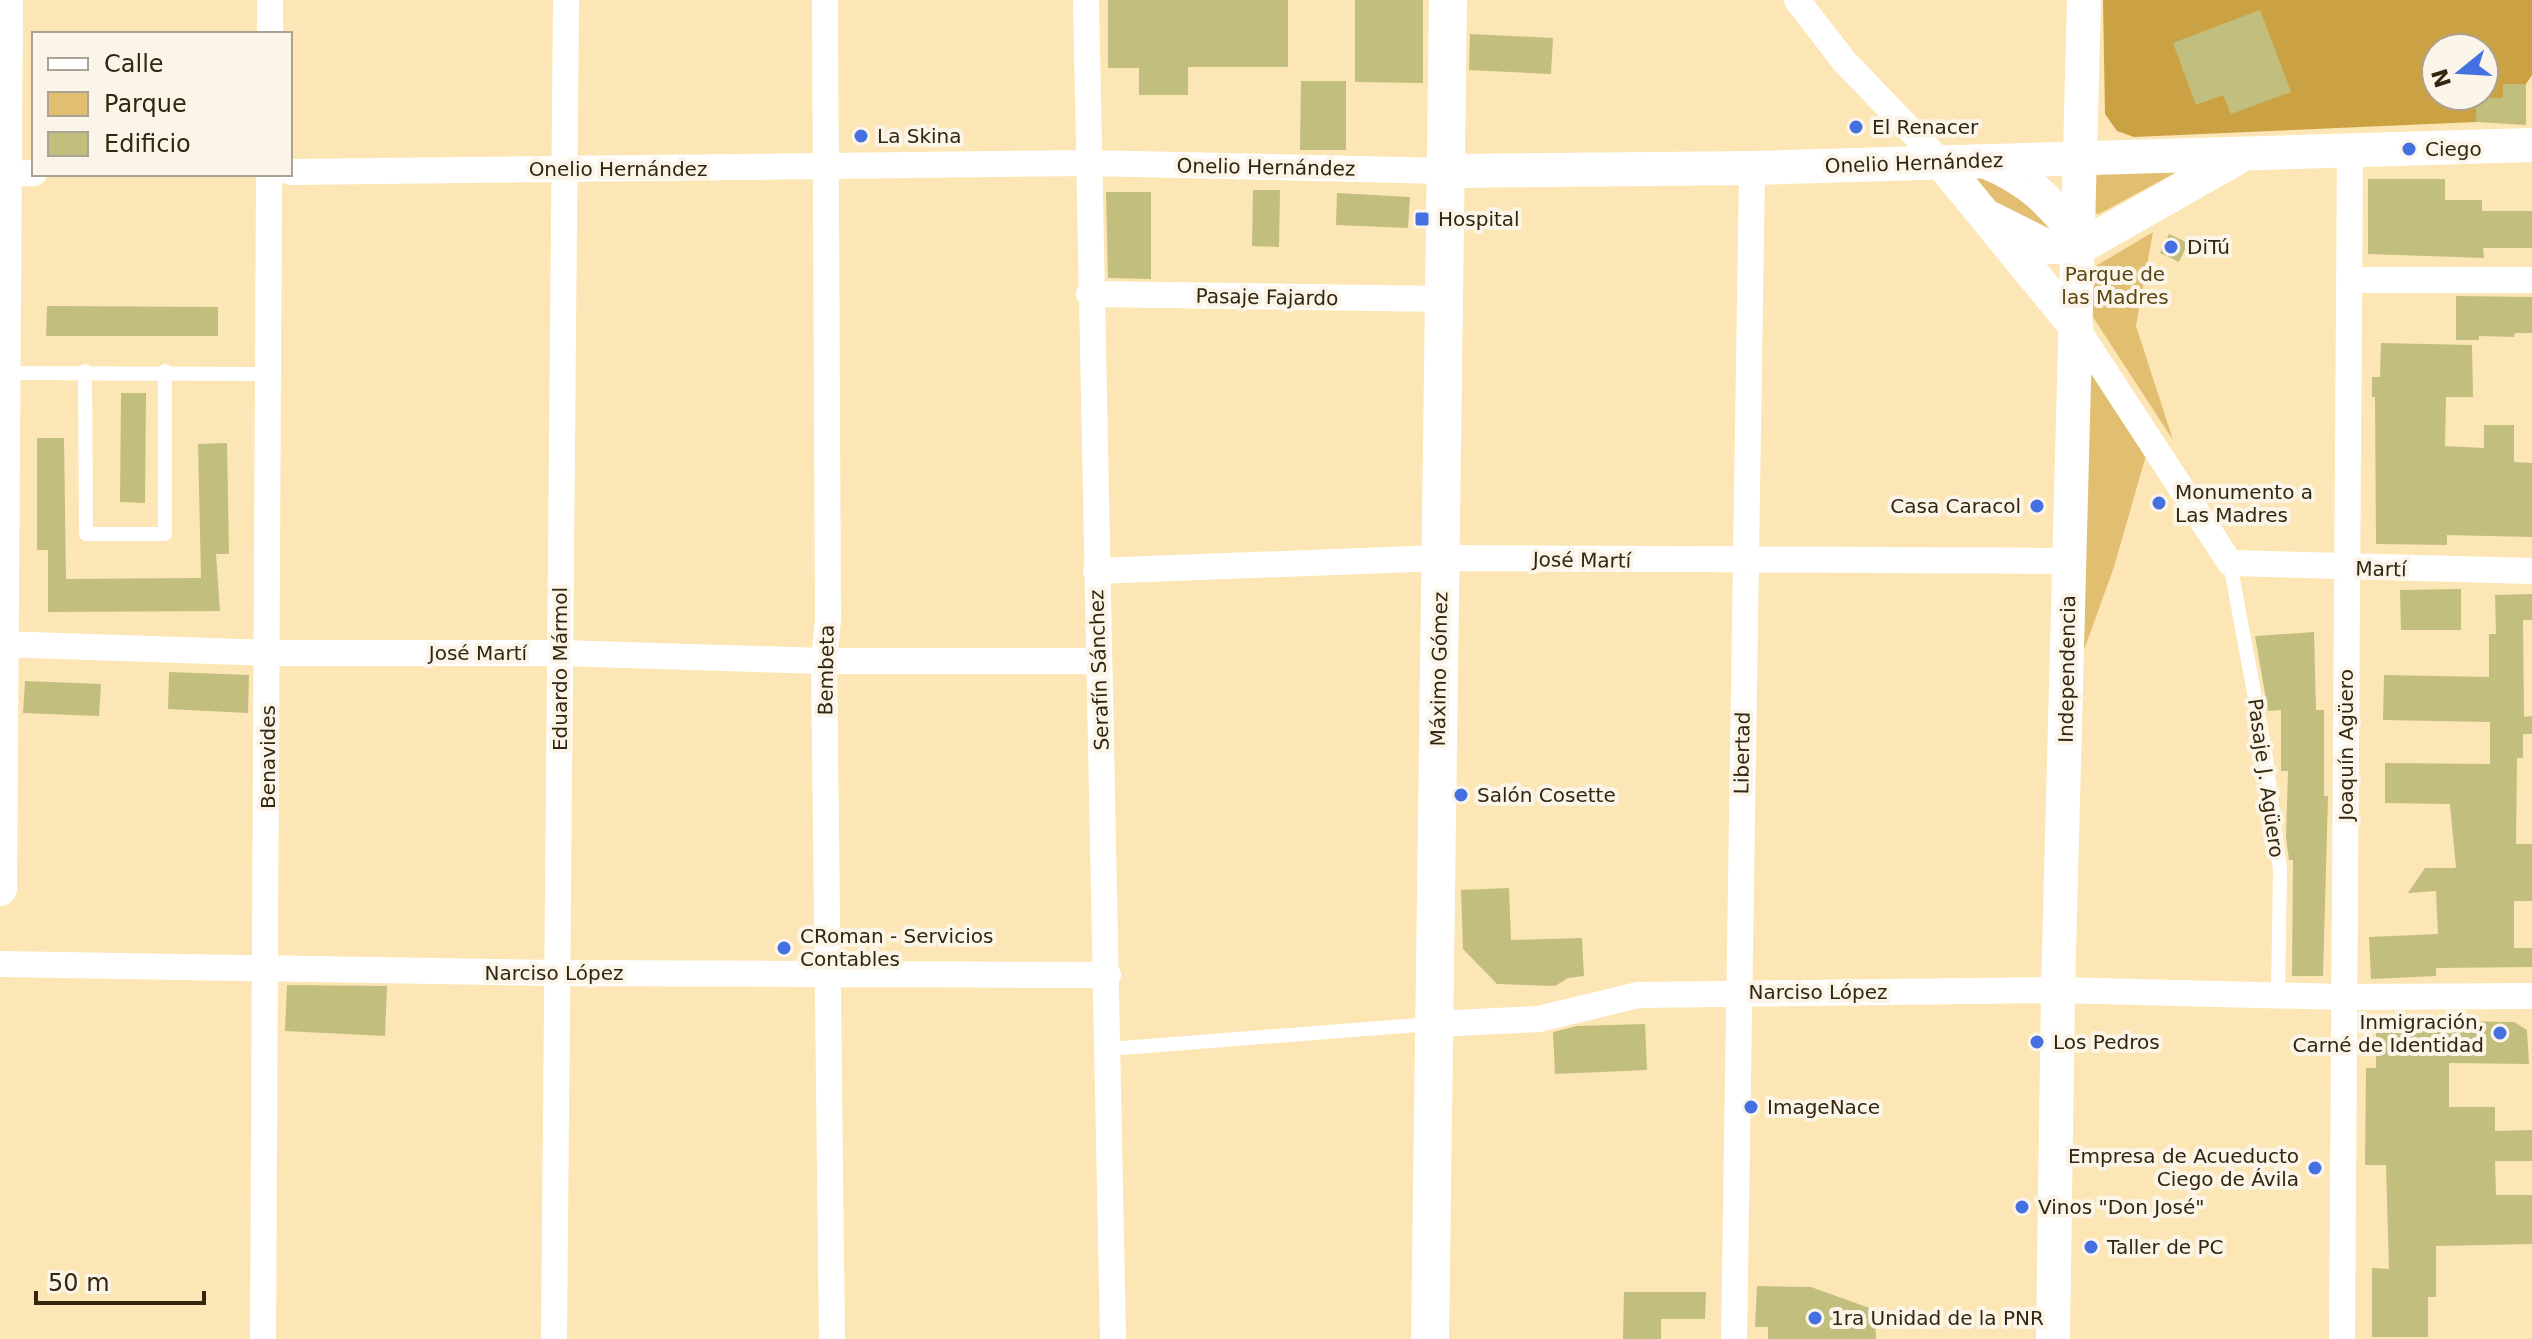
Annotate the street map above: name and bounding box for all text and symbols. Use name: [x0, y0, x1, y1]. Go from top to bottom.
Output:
legend: [32, 32, 292, 176]
north arrow: [2420, 32, 2500, 112]
text: Calle: [104, 50, 164, 78]
text: N: [2427, 65, 2456, 91]
text: Parque: [104, 90, 187, 118]
place label: El Renacer: [1872, 115, 1979, 139]
marker: El Renacer: [1847, 118, 1865, 136]
place label: La Skina: [877, 124, 962, 148]
marker: La Skina: [852, 127, 870, 145]
text: Edificio: [104, 130, 191, 158]
place label: Ciego: [2425, 137, 2482, 161]
marker: Ciego: [2400, 140, 2418, 158]
street label: Onelio Hernández: [1824, 148, 2004, 178]
street label: Onelio Hernández: [1176, 153, 1356, 181]
street label: Onelio Hernández: [529, 157, 707, 181]
place label: Hospital: [1438, 207, 1520, 231]
marker: Hospital: [1413, 210, 1431, 228]
place label: DiTú: [2187, 235, 2230, 259]
marker: DiTú: [2162, 238, 2180, 256]
park label: Parque de las Madres: [2061, 262, 2169, 309]
street label: Pasaje Fajardo: [1195, 284, 1339, 310]
place label: Monumento a Las Madres: [2175, 480, 2313, 527]
place label: Casa Caracol: [1890, 494, 2021, 518]
marker: Monumento a Las Madres: [2150, 494, 2168, 512]
marker: Casa Caracol: [2028, 497, 2046, 515]
street label: José Martí: [1531, 547, 1633, 573]
street label: Martí: [2355, 557, 2408, 581]
street label: Eduardo Mármol: [548, 587, 572, 751]
street label: Serafín Sánchez: [1084, 589, 1114, 751]
street label: Máximo Gómez: [1426, 591, 1452, 747]
street label: Independencia: [2054, 595, 2080, 743]
street label: Bembeta: [813, 624, 839, 716]
street label: José Martí: [427, 641, 529, 665]
street label: Joaquín Agüero: [2334, 669, 2358, 823]
street label: Pasaje J. Agüero: [2243, 697, 2289, 859]
street label: Benavides: [256, 705, 280, 809]
street label: Libertad: [1729, 711, 1755, 795]
place label: Salón Cosette: [1477, 783, 1616, 807]
marker: Salón Cosette: [1452, 786, 1470, 804]
place label: CRoman - Servicios Contables: [800, 924, 993, 971]
marker: CRoman - Servicios Contables: [775, 939, 793, 957]
street label: Narciso López: [484, 961, 624, 985]
street label: Narciso López: [1748, 980, 1888, 1004]
place label: Inmigración, Carné de Identidad: [2293, 1010, 2484, 1057]
marker: Inmigración, Carné de Identidad: [2491, 1024, 2509, 1042]
place label: Los Pedros: [2053, 1030, 2160, 1054]
marker: Los Pedros: [2028, 1033, 2046, 1051]
place label: ImageNace: [1767, 1095, 1880, 1119]
marker: ImageNace: [1742, 1098, 1760, 1116]
place label: Empresa de Acueducto Ciego de Ávila: [2068, 1144, 2299, 1191]
marker: Empresa de Acueducto Ciego de Ávila: [2306, 1159, 2324, 1177]
place label: Vinos "Don José": [2038, 1195, 2204, 1219]
marker: Vinos "Don José": [2013, 1198, 2031, 1216]
place label: Taller de PC: [2106, 1235, 2224, 1259]
marker: Taller de PC: [2082, 1238, 2100, 1256]
scale bar: [36, 1255, 204, 1305]
text: 50 m: [48, 1269, 110, 1297]
place label: 1ra Unidad de la PNR: [1831, 1306, 2044, 1330]
marker: 1ra Unidad de la PNR: [1806, 1309, 1824, 1327]

